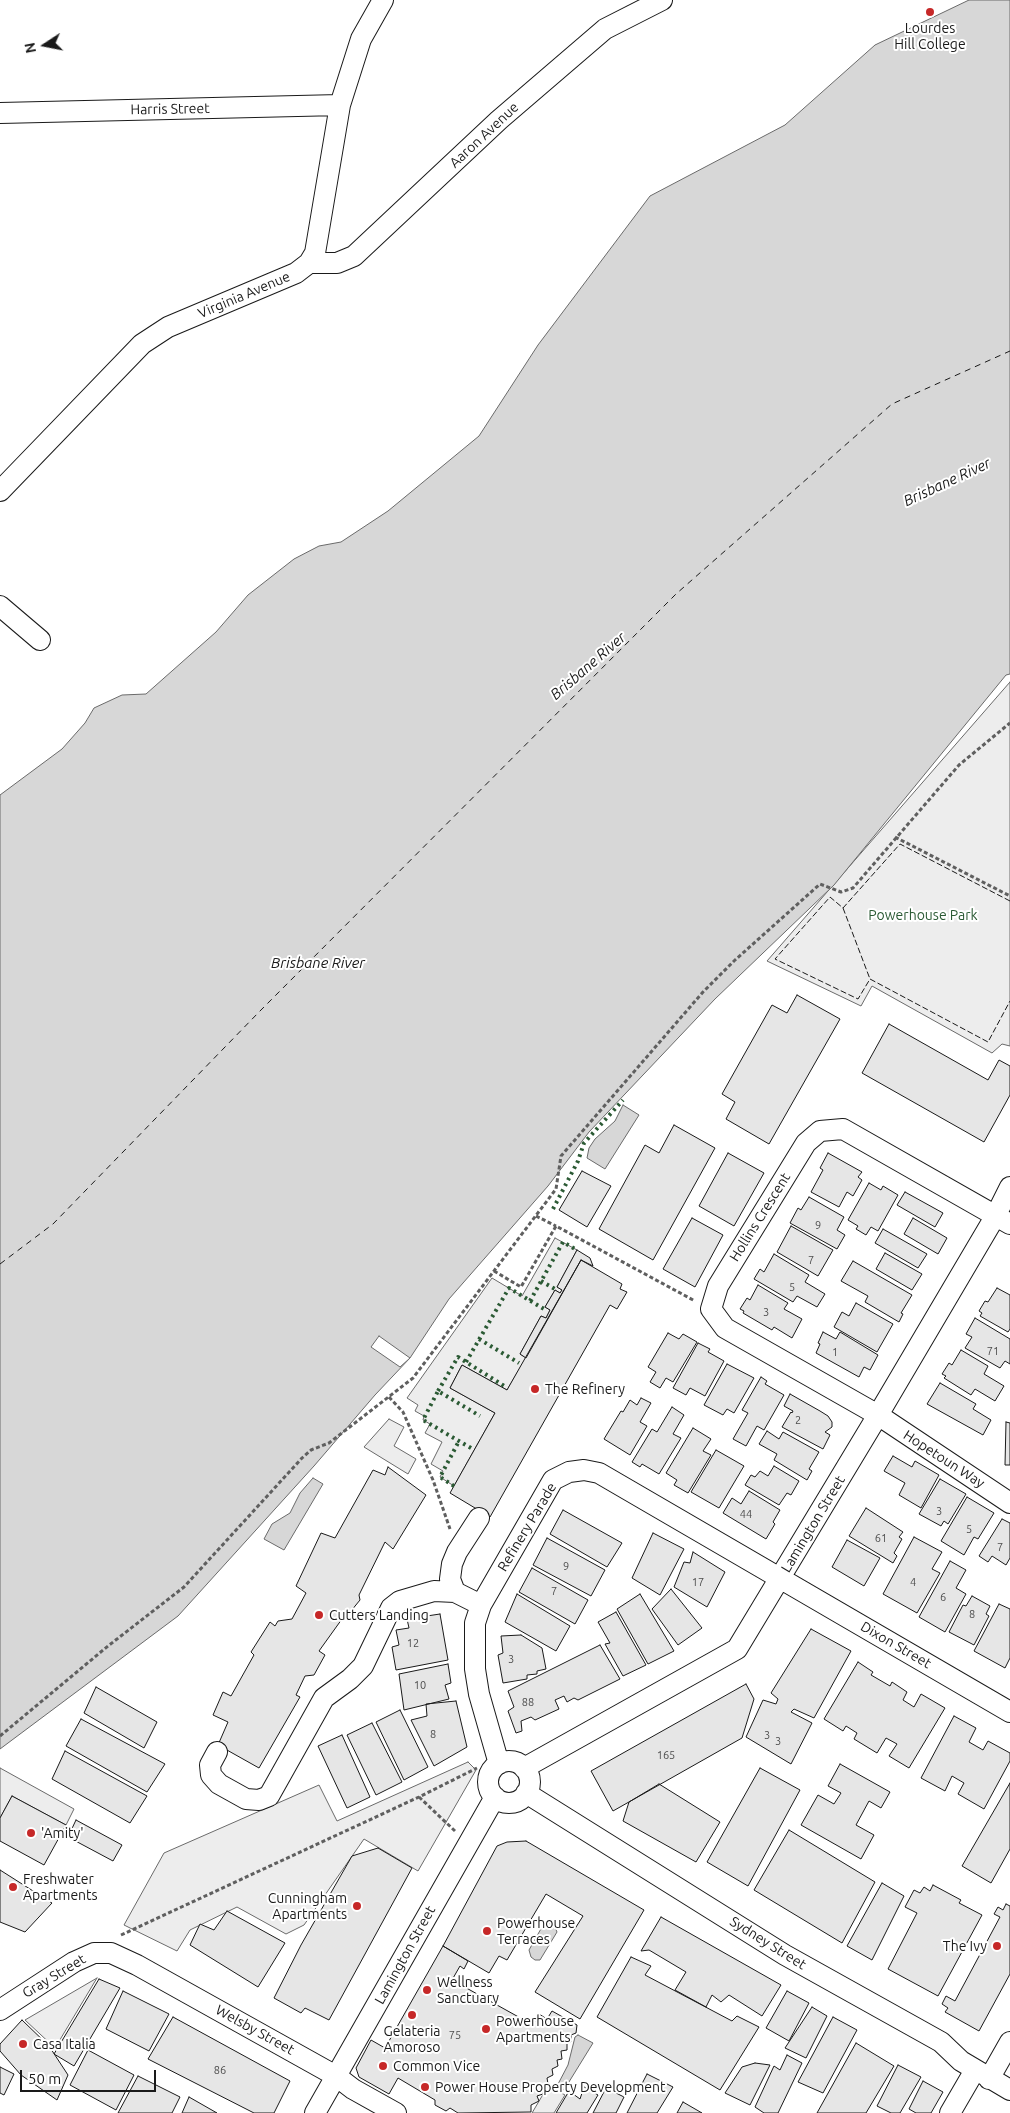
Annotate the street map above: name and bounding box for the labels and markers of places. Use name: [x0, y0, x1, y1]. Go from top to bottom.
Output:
marker: Lourdes Hill College: [924, 6, 936, 18]
place label: Lourdes Hill College: [894, 20, 966, 52]
place label: The Refinery: [545, 1381, 625, 1397]
marker: The Refinery: [529, 1383, 541, 1395]
place label: Cutters Landing: [329, 1607, 429, 1623]
marker: Cutters Landing: [313, 1609, 325, 1621]
place label: 'Amity': [41, 1825, 84, 1841]
marker: 'Amity': [25, 1827, 37, 1839]
place label: Freshwater Apartments: [23, 1871, 98, 1904]
marker: Freshwater Apartments: [7, 1881, 19, 1893]
place label: Cunningham Apartments: [268, 1890, 347, 1922]
marker: Cunningham Apartments: [351, 1900, 363, 1912]
place label: Powerhouse Terraces: [497, 1915, 575, 1948]
marker: Powerhouse Terraces: [481, 1925, 493, 1937]
place label: The Ivy: [943, 1938, 987, 1954]
marker: The Ivy: [991, 1940, 1003, 1952]
place label: Wellness Sanctuary: [437, 1974, 499, 2006]
marker: Wellness Sanctuary: [421, 1984, 433, 1996]
marker: Gelateria Amoroso: [406, 2009, 418, 2021]
place label: Powerhouse Apartments: [496, 2013, 574, 2045]
place label: Gelateria Amoroso: [383, 2023, 441, 2056]
marker: Powerhouse Apartments: [480, 2023, 492, 2035]
place label: Casa Italia: [33, 2036, 96, 2052]
marker: Casa Italia: [17, 2038, 29, 2050]
place label: Common Vice: [393, 2058, 480, 2074]
marker: Common Vice: [377, 2060, 389, 2072]
place label: Power House Property Development: [435, 2079, 665, 2095]
marker: Power House Property Development: [419, 2081, 431, 2093]

